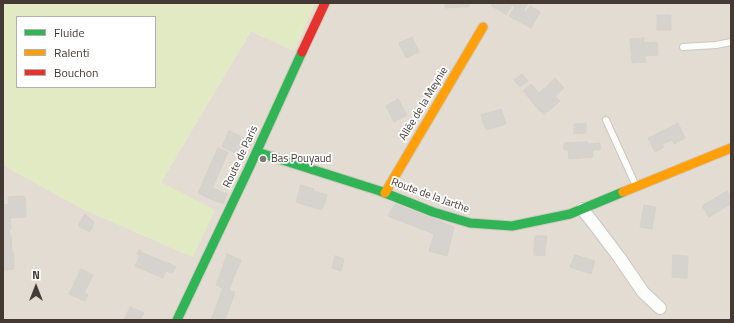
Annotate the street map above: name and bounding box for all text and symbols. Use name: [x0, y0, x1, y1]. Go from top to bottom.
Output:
legend: [16, 16, 156, 88]
text: Fluide: [54, 23, 85, 42]
text: Ralenti: [54, 43, 89, 62]
text: Bouchon: [54, 63, 99, 82]
street label: Allée de la Meynie: [397, 65, 451, 143]
street label: Route de Paris: [221, 124, 261, 190]
place label: Bas Pouyaud: [271, 152, 331, 166]
marker: Bas Pouyaud: [258, 154, 268, 164]
street label: Route de la Jarthe: [389, 176, 471, 216]
north arrow: [16, 267, 56, 307]
text: N: [32, 267, 40, 283]

